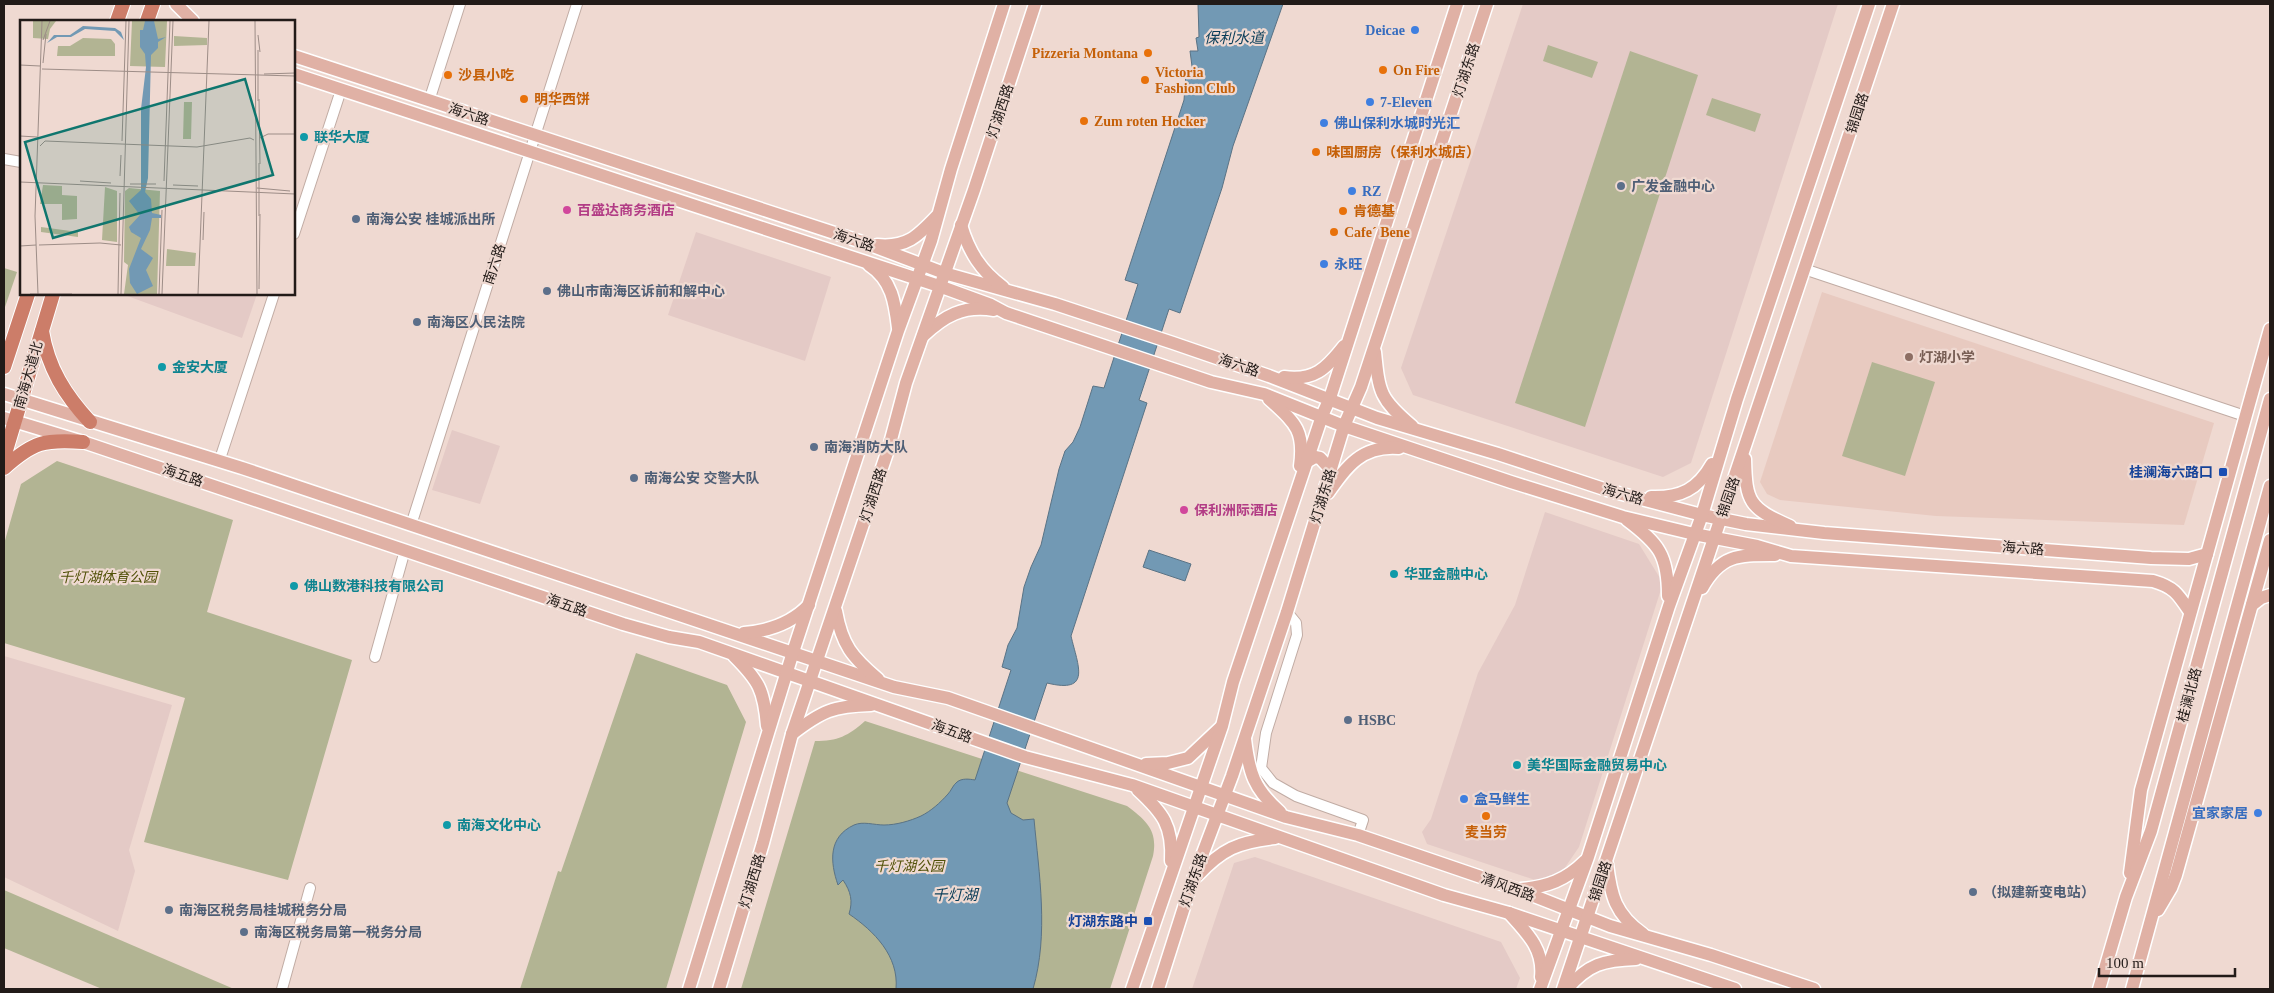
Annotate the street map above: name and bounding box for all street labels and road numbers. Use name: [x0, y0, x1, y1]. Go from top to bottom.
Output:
street label: 灯湖东路: [1451, 41, 1482, 99]
street label: 灯湖西路: [985, 82, 1016, 140]
street label: 锦园路: [1844, 91, 1871, 135]
street label: 海六路: [447, 101, 491, 128]
street label: 海六路: [832, 227, 876, 254]
street label: 南六路: [481, 242, 508, 286]
street label: 南海大道北: [11, 339, 45, 411]
street label: 海六路: [1217, 352, 1261, 379]
street label: 海五路: [161, 462, 205, 489]
street label: 灯湖西路: [858, 466, 889, 524]
street label: 灯湖东路: [1308, 467, 1339, 525]
street label: 锦园路: [1715, 475, 1742, 519]
street label: 海六路: [1601, 481, 1645, 507]
street label: 海六路: [2001, 540, 2044, 557]
street label: 海五路: [545, 592, 589, 619]
street label: 桂澜北路: [2174, 666, 2204, 724]
street label: 海五路: [930, 717, 974, 746]
street label: 灯湖东路: [1177, 851, 1210, 909]
street label: 灯湖西路: [737, 852, 768, 910]
street label: 锦园路: [1587, 859, 1614, 903]
street label: 清风西路: [1479, 871, 1537, 904]

